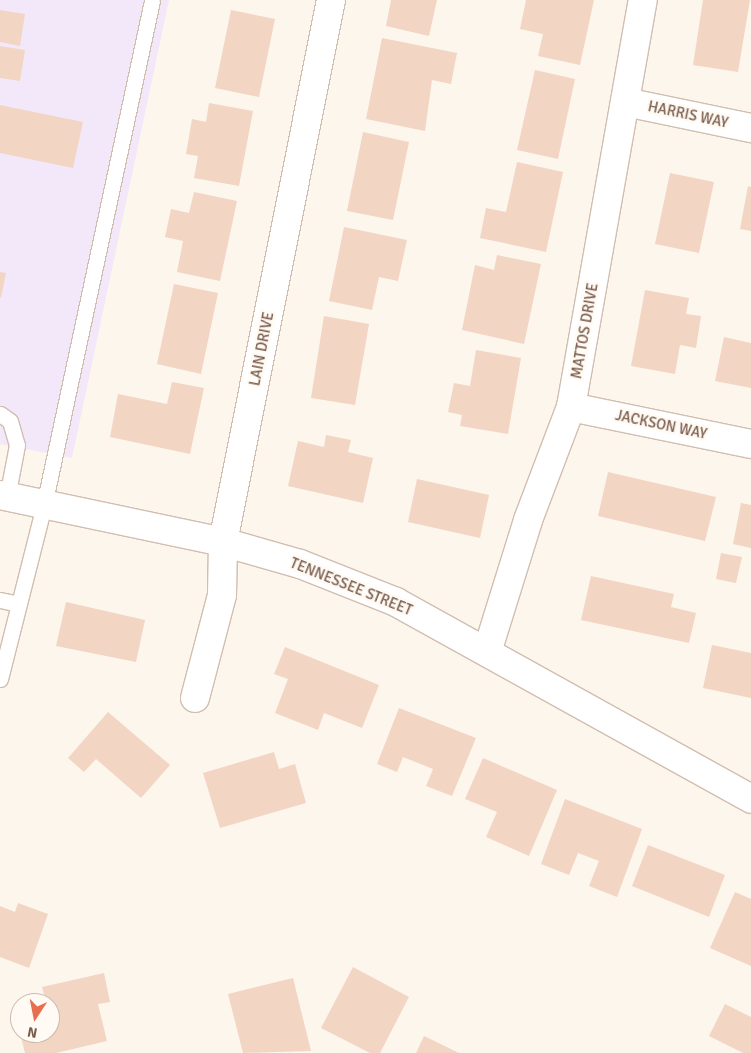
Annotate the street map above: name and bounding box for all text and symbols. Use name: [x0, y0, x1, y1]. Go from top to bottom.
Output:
street label: HARRIS WAY: [646, 98, 730, 132]
street label: MATTOS DRIVE: [568, 282, 602, 380]
street label: LAIN DRIVE: [246, 310, 278, 388]
street label: JACKSON WAY: [613, 406, 709, 444]
street label: TENNESSEE STREET: [287, 554, 415, 620]
north arrow: [10, 993, 60, 1043]
text: N: [26, 1023, 39, 1042]

